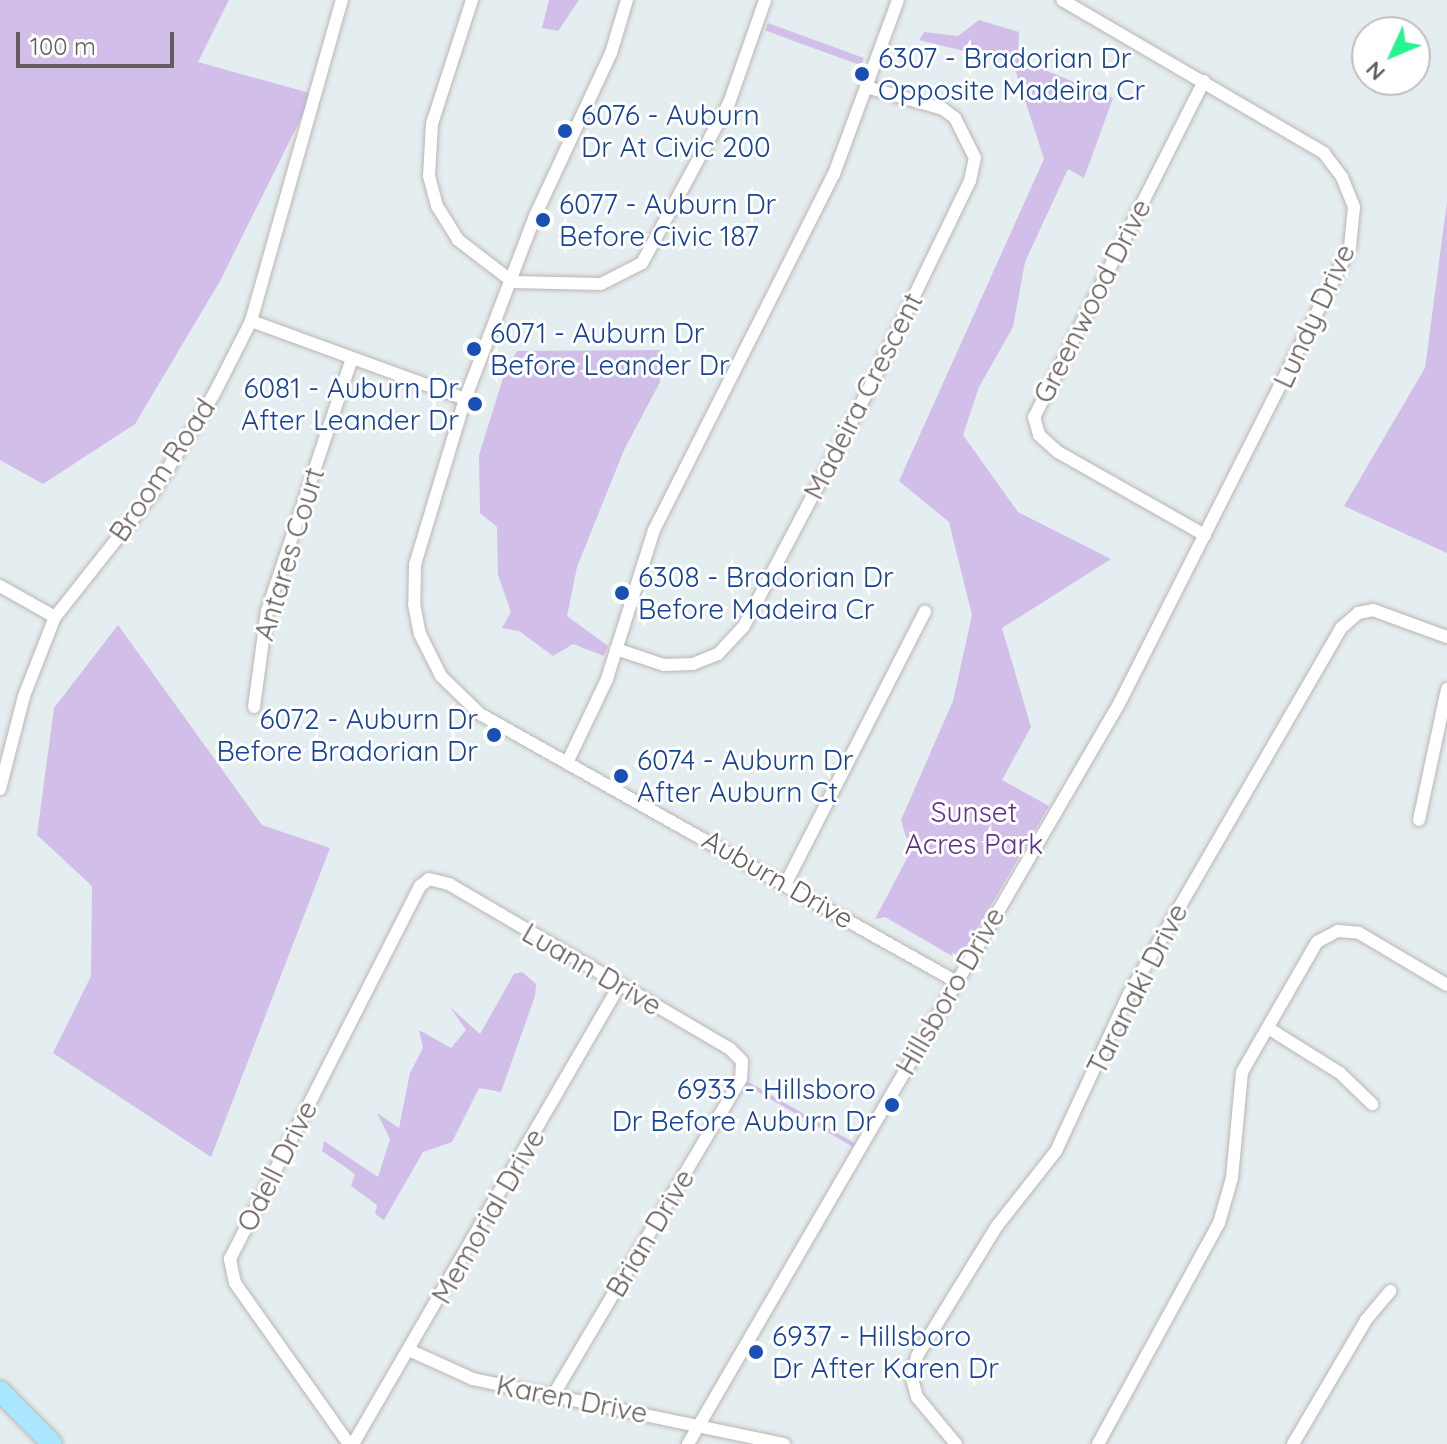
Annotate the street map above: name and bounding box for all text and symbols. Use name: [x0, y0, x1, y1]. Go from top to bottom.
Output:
scale bar: [20, 16, 178, 66]
north arrow: [1351, 16, 1431, 96]
text: 100 m: [30, 31, 96, 61]
place label: 6307 - Bradorian Dr Opposite Madeira Cr: [878, 41, 1145, 107]
text: N: [1359, 56, 1391, 87]
marker: 6307 - Bradorian Dr Opposite Madeira Cr: [853, 65, 871, 83]
place label: 6076 - Auburn Dr At Civic 200: [581, 98, 771, 164]
marker: 6076 - Auburn Dr At Civic 200: [556, 122, 574, 140]
place label: 6077 - Auburn Dr Before Civic 187: [559, 187, 776, 253]
street label: Greenwood Drive: [1026, 193, 1158, 409]
marker: 6077 - Auburn Dr Before Civic 187: [534, 211, 552, 229]
street label: Lundy Drive: [1266, 239, 1362, 393]
street label: Madeira Crescent: [796, 287, 930, 505]
place label: 6071 - Auburn Dr Before Leander Dr: [490, 316, 730, 382]
marker: 6071 - Auburn Dr Before Leander Dr: [465, 340, 483, 358]
place label: 6081 - Auburn Dr After Leander Dr: [241, 371, 459, 437]
street label: Broom Road: [102, 392, 222, 548]
marker: 6081 - Auburn Dr After Leander Dr: [466, 395, 484, 413]
street label: Antares Court: [247, 464, 331, 644]
place label: 6308 - Bradorian Dr Before Madeira Cr: [638, 560, 894, 626]
marker: 6308 - Bradorian Dr Before Madeira Cr: [613, 584, 631, 602]
place label: 6072 - Auburn Dr Before Bradorian Dr: [216, 702, 478, 768]
marker: 6072 - Auburn Dr Before Bradorian Dr: [485, 726, 503, 744]
place label: 6074 - Auburn Dr After Auburn Ct: [637, 743, 854, 809]
marker: 6074 - Auburn Dr After Auburn Ct: [612, 767, 630, 785]
park label: Sunset Acres Park: [905, 795, 1043, 861]
street label: Auburn Drive: [697, 822, 859, 936]
street label: Taranaki Drive: [1079, 898, 1195, 1080]
street label: Hillsboro Drive: [888, 901, 1012, 1081]
street label: Luann Drive: [516, 916, 668, 1022]
place label: 6933 - Hillsboro Dr Before Auburn Dr: [612, 1072, 876, 1138]
street label: Odell Drive: [230, 1095, 324, 1237]
marker: 6933 - Hillsboro Dr Before Auburn Dr: [883, 1096, 901, 1114]
street label: Memorial Drive: [424, 1122, 552, 1310]
street label: Brian Drive: [599, 1163, 701, 1303]
place label: 6937 - Hillsboro Dr After Karen Dr: [772, 1319, 999, 1385]
marker: 6937 - Hillsboro Dr After Karen Dr: [747, 1343, 765, 1361]
street label: Karen Drive: [494, 1368, 650, 1430]

